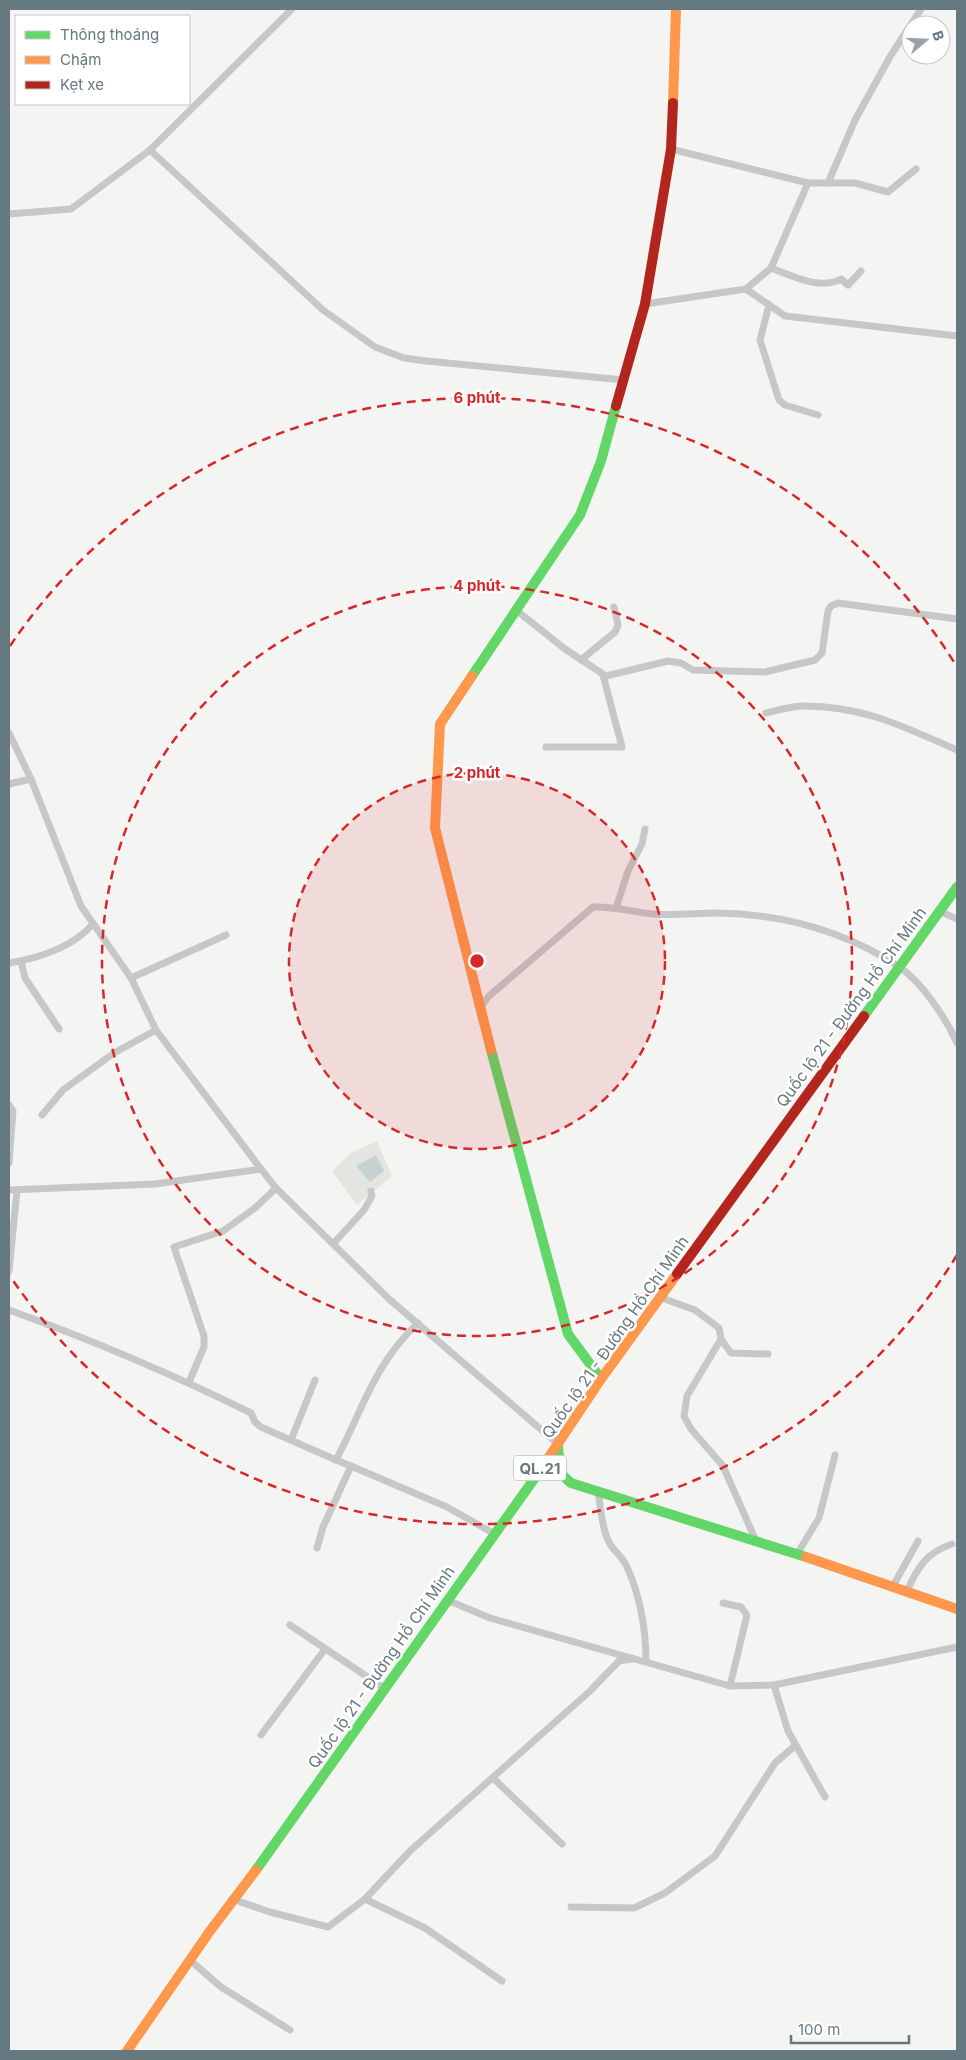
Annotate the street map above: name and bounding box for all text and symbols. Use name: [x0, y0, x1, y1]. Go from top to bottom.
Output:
legend: [15, 15, 190, 105]
north arrow: [901, 15, 951, 65]
text: Thông thoáng: [60, 25, 159, 44]
text: B: [929, 28, 948, 43]
text: Chậm: [60, 50, 101, 69]
text: Kẹt xe: [60, 75, 104, 94]
text: 6 phút: [454, 388, 501, 407]
text: 4 phút: [453, 576, 501, 595]
text: 2 phút: [454, 763, 501, 782]
street label: Quốc lộ 21 - Đường Hồ Chí Minh: [772, 903, 930, 1111]
centre of rings: [468, 952, 486, 970]
street label: Quốc lộ 21 - Đường Hồ Chí Minh: [537, 1232, 693, 1442]
road number: QL.21: [514, 1456, 566, 1480]
street label: Quốc lộ 21 - Đường Hồ Chí Minh: [303, 1562, 459, 1772]
scale bar: [791, 2012, 908, 2044]
text: 100 m: [798, 2020, 840, 2039]

